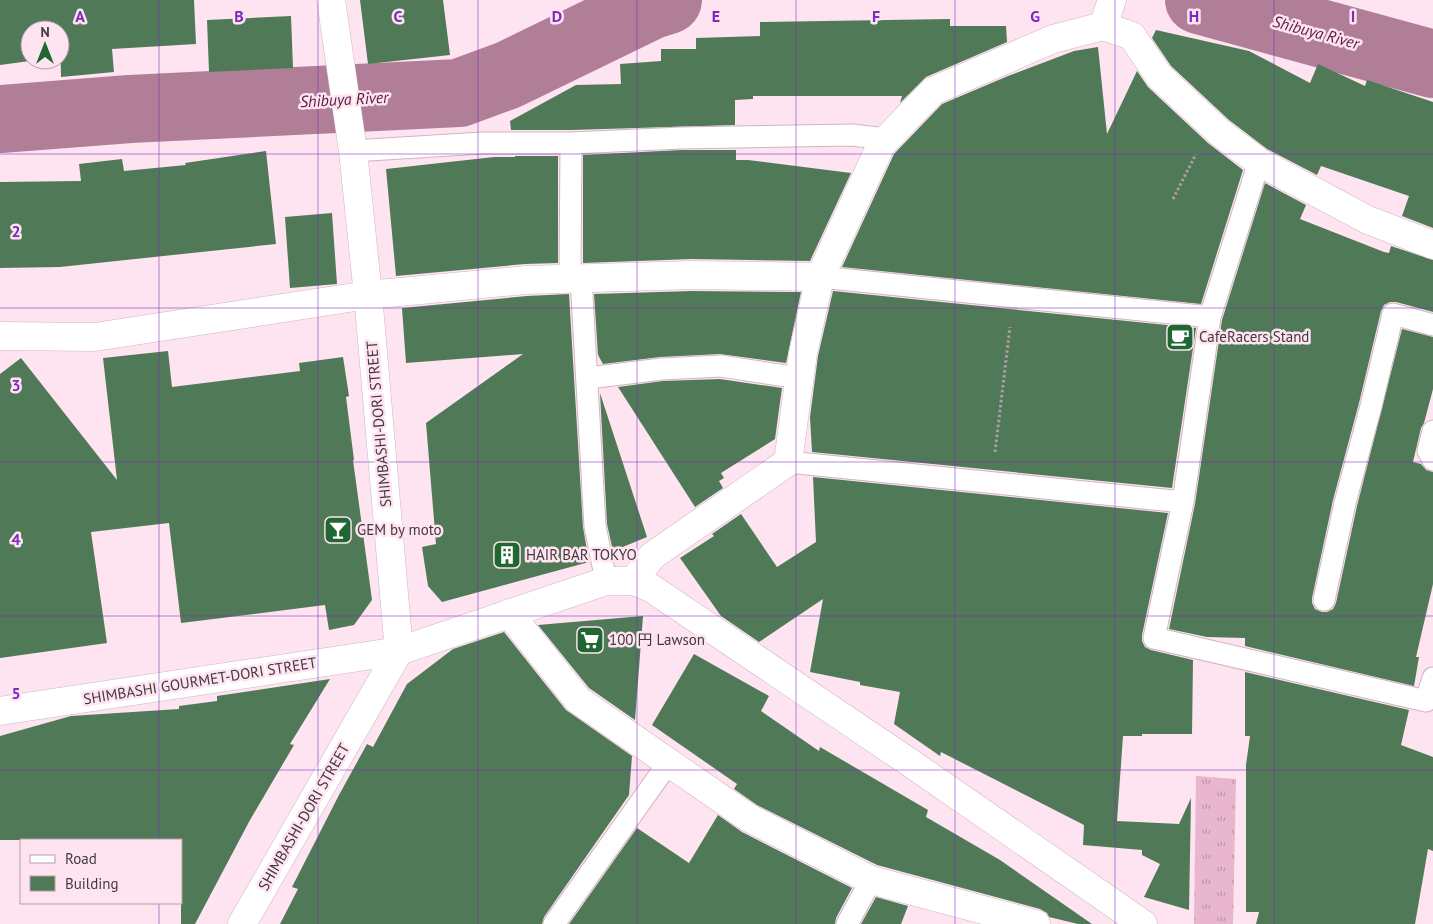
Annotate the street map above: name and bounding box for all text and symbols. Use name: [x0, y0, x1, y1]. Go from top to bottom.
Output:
text: A: [75, 6, 85, 26]
text: B: [234, 6, 244, 26]
text: C: [394, 6, 403, 26]
text: D: [552, 6, 562, 26]
text: E: [712, 6, 720, 26]
text: F: [872, 6, 880, 26]
text: G: [1030, 6, 1040, 26]
text: H: [1189, 6, 1199, 26]
text: I: [1351, 6, 1355, 26]
water label: Shibuya River: [1271, 11, 1363, 54]
north arrow: [20, 20, 70, 70]
text: N: [40, 23, 50, 41]
water label: Shibuya River: [299, 87, 390, 111]
text: 2: [11, 221, 21, 241]
cafe icon: CafeRacers Stand: [1165, 322, 1195, 352]
place label: CafeRacers Stand: [1199, 327, 1309, 346]
street label: SHIMBASHI-DORI STREET: [362, 340, 395, 508]
text: 3: [11, 375, 21, 395]
bar icon: GEM by moto: [323, 515, 353, 545]
place label: GEM by moto: [357, 520, 442, 539]
text: 4: [11, 529, 21, 549]
building icon: HAIR BAR TOKYO: [492, 540, 522, 570]
place label: HAIR BAR TOKYO: [526, 545, 637, 564]
supermarket icon: 100 円 Lawson: [575, 625, 605, 655]
place label: 100 円 Lawson: [609, 630, 705, 649]
street label: SHIMBASHI GOURMET-DORI STREET: [82, 653, 318, 708]
text: 5: [11, 683, 21, 703]
street label: SHIMBASHI-DORI STREET: [254, 739, 354, 894]
legend: [20, 839, 182, 904]
text: Road: [65, 849, 97, 868]
text: Building: [65, 874, 119, 893]

